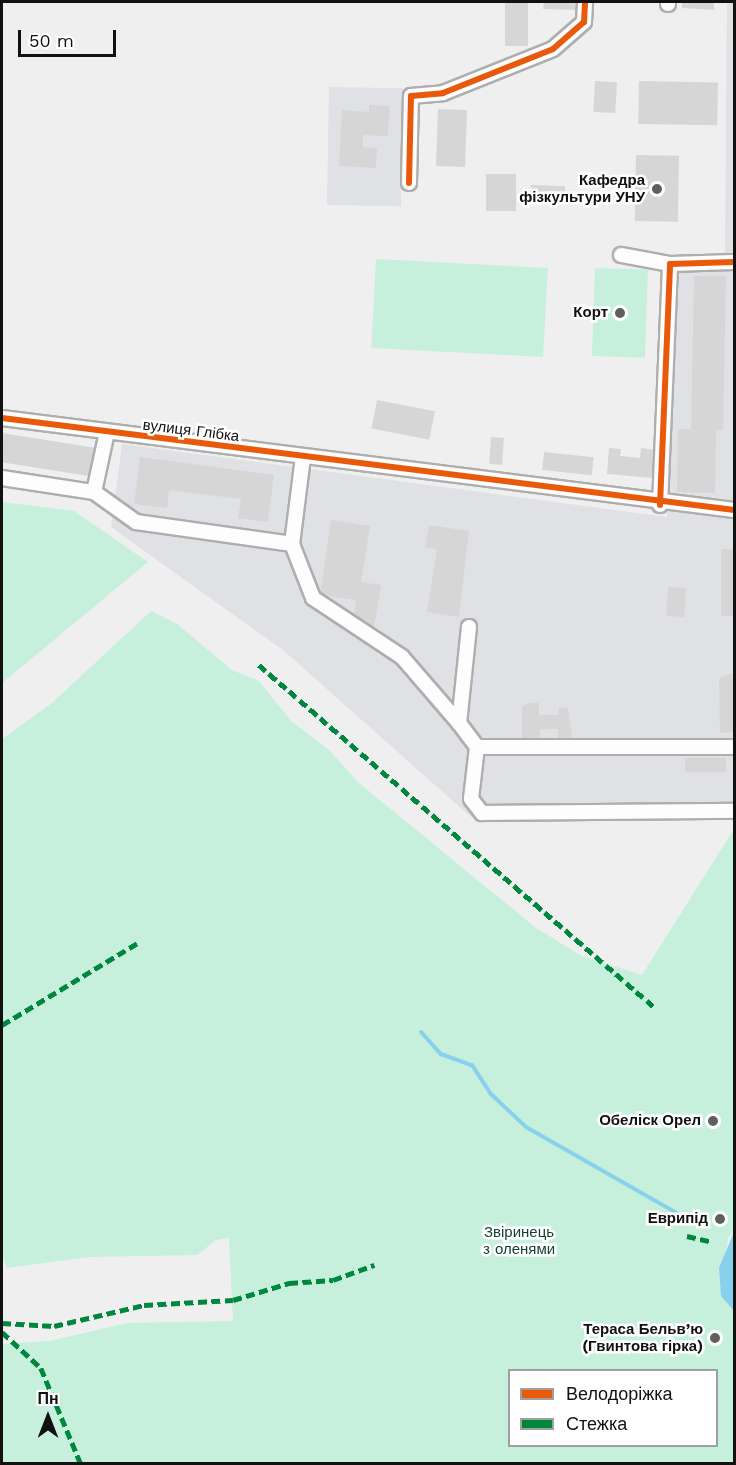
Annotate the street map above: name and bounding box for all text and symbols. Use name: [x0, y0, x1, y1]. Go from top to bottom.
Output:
scale bar: [21, 18, 118, 56]
text: 50 m: [29, 30, 74, 51]
place label: Кафедра фізкультури УНУ: [519, 171, 645, 206]
marker: Кафедра фізкультури УНУ: [650, 182, 664, 196]
place label: Корт: [573, 304, 608, 322]
marker: Корт: [613, 306, 627, 320]
street label: вулиця Глібка: [142, 416, 240, 446]
place label: Обеліск Орел: [599, 1112, 701, 1130]
marker: Обеліск Орел: [706, 1114, 720, 1128]
place label: Еврипід: [648, 1210, 708, 1228]
marker: Еврипід: [713, 1212, 727, 1226]
park label: Звіринець з оленями: [483, 1223, 555, 1258]
place label: Тераса Бельв’ю (Гвинтова гірка): [582, 1320, 703, 1355]
marker: Тераса Бельв’ю (Гвинтова гірка): [708, 1331, 722, 1345]
legend: [508, 1369, 718, 1447]
text: Велодоріжка: [566, 1383, 673, 1404]
north arrow: [18, 1387, 78, 1447]
text: Пн: [37, 1389, 59, 1408]
text: Стежка: [566, 1413, 627, 1434]

